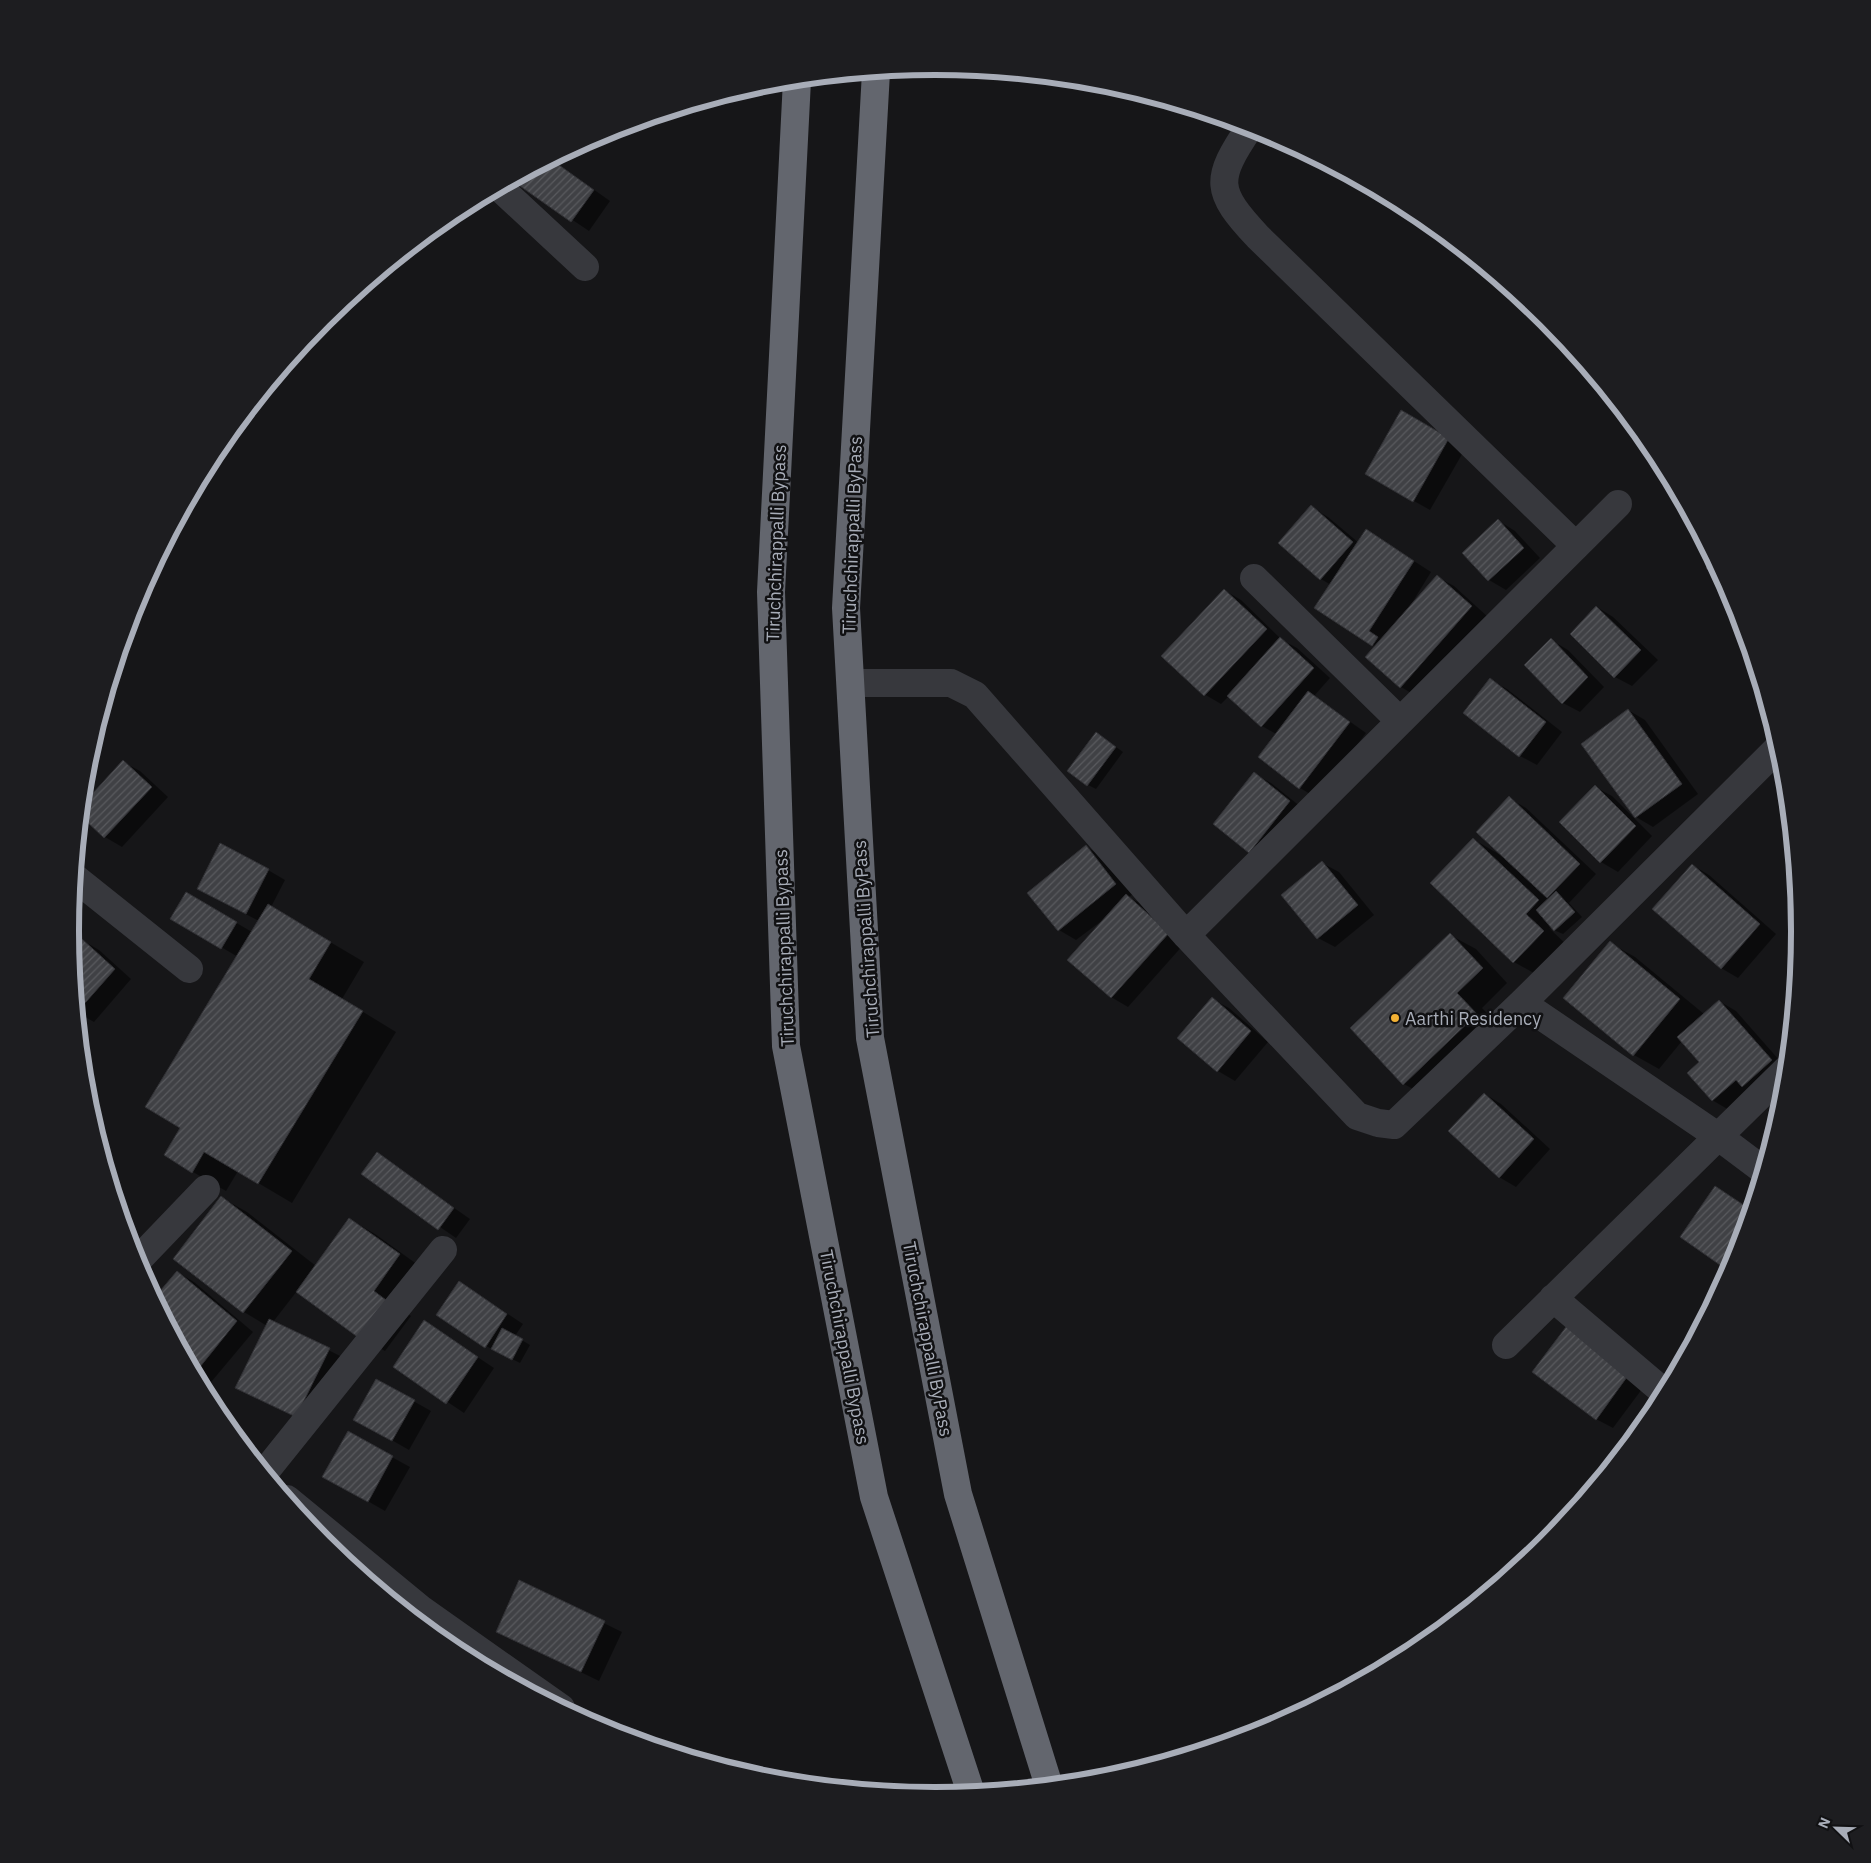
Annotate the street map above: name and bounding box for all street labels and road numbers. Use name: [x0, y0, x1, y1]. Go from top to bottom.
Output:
street label: Tiruchchirappalli ByPass: [837, 436, 867, 634]
street label: Tiruchchirappalli Bypass: [761, 444, 791, 642]
street label: Tiruchchirappalli ByPass: [848, 839, 884, 1039]
street label: Tiruchchirappalli Bypass: [769, 849, 799, 1047]
street label: Tiruchchirappalli ByPass: [898, 1240, 958, 1438]
street label: Tiruchchirappalli Bypass: [815, 1248, 875, 1446]

